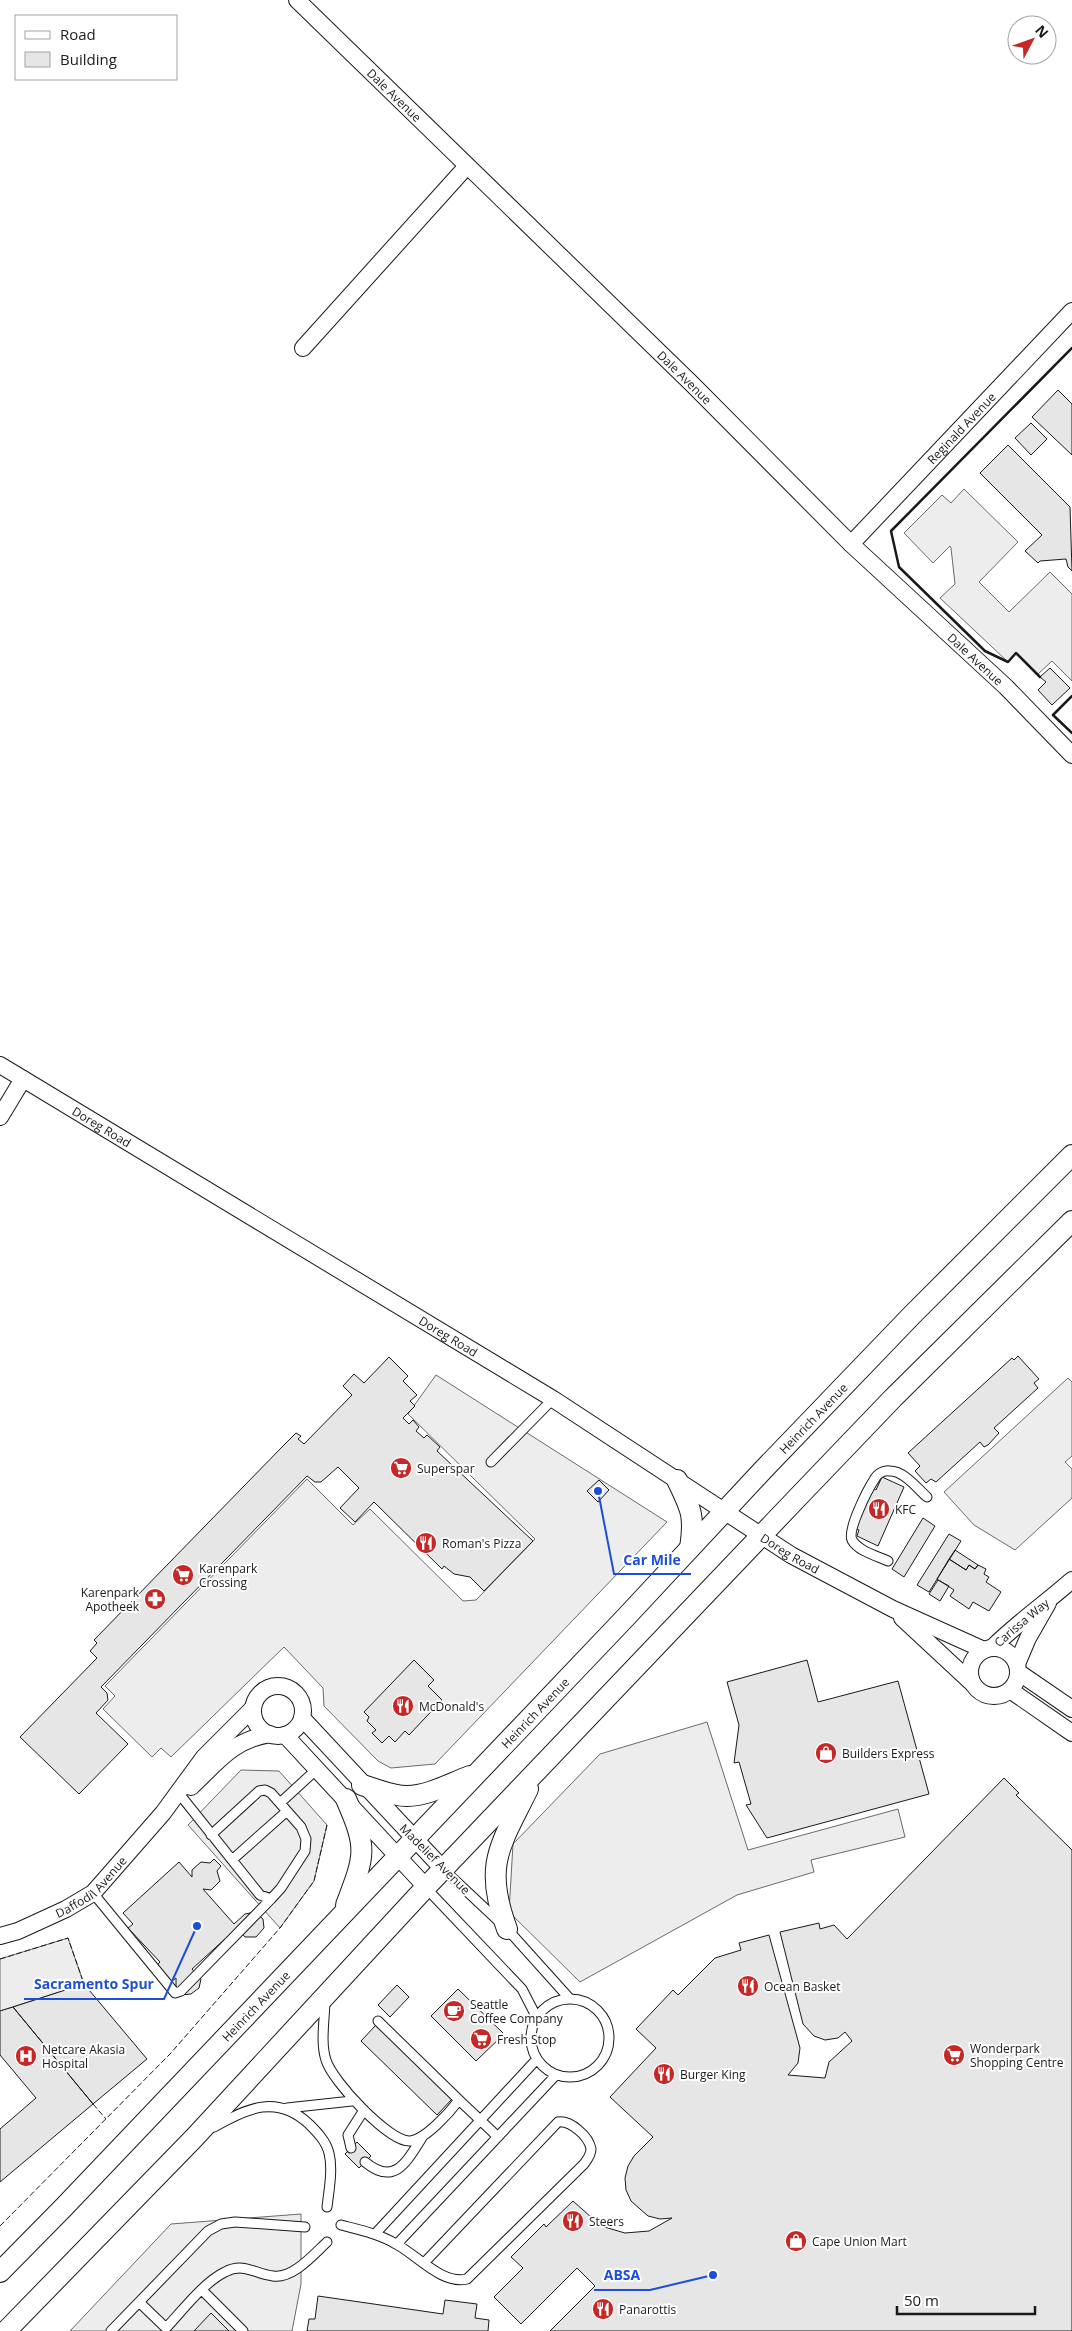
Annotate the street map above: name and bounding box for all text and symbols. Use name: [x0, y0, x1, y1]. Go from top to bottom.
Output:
legend: [15, 15, 178, 80]
north arrow: [1007, 15, 1057, 65]
text: N: [1031, 21, 1053, 42]
text: Road: [60, 24, 96, 44]
text: Building: [60, 49, 117, 69]
street label: Dale Avenue: [363, 64, 426, 126]
street label: Dale Avenue: [654, 347, 716, 408]
street label: Reginald Avenue: [923, 388, 999, 468]
street label: Dale Avenue: [944, 629, 1007, 689]
street label: Doreg Road: [69, 1102, 134, 1151]
street label: Doreg Road: [416, 1312, 481, 1360]
street label: Heinrich Avenue: [775, 1379, 851, 1457]
supermarket icon: Superspar: [389, 1456, 413, 1480]
place label: Superspar: [417, 1460, 475, 1477]
restaurant icon: KFC: [867, 1497, 891, 1521]
place label: KFC: [895, 1501, 917, 1518]
street label: Doreg Road: [757, 1529, 823, 1577]
restaurant icon: Roman's Pizza: [414, 1531, 438, 1555]
place label: Roman's Pizza: [442, 1535, 521, 1552]
callout: Car Mile: [614, 1545, 691, 1574]
text: Car Mile: [623, 1550, 681, 1569]
place label: Karenpark Crossing: [199, 1560, 258, 1591]
supermarket icon: Karenpark Crossing: [171, 1563, 195, 1587]
place label: Karenpark Apotheek: [81, 1584, 140, 1615]
pharmacy icon: Karenpark Apotheek: [143, 1587, 167, 1611]
street label: Carissa Way: [990, 1594, 1053, 1650]
street label: Heinrich Avenue: [497, 1673, 573, 1752]
restaurant icon: McDonald's: [391, 1694, 415, 1718]
place label: McDonald's: [419, 1698, 484, 1715]
shop icon: Builders Express: [814, 1741, 838, 1765]
place label: Builders Express: [842, 1745, 935, 1762]
street label: Madelief Avenue: [396, 1820, 474, 1898]
street label: Daffodil Avenue: [52, 1852, 130, 1921]
street label: Heinrich Avenue: [218, 1967, 294, 2045]
callout: Sacramento Spur: [24, 1970, 164, 1999]
text: Sacramento Spur: [34, 1974, 155, 1993]
restaurant icon: Ocean Basket: [736, 1974, 760, 1998]
place label: Ocean Basket: [764, 1978, 840, 1995]
place label: Seattle Coffee Company: [470, 1996, 564, 2027]
cafe icon: Seattle Coffee Company: [442, 1999, 466, 2023]
supermarket icon: Fresh Stop: [469, 2027, 493, 2051]
place label: Fresh Stop: [497, 2031, 556, 2048]
place label: Wonderpark Shopping Centre: [970, 2040, 1064, 2071]
place label: Netcare Akasia Hospital: [42, 2041, 125, 2072]
supermarket icon: Wonderpark Shopping Centre: [942, 2043, 966, 2067]
hospital icon: Netcare Akasia Hospital: [14, 2044, 38, 2068]
restaurant icon: Burger King: [652, 2062, 676, 2086]
place label: Burger King: [680, 2066, 746, 2083]
restaurant icon: Steers: [561, 2209, 585, 2233]
place label: Steers: [589, 2213, 624, 2230]
shop icon: Cape Union Mart: [784, 2229, 808, 2253]
place label: Cape Union Mart: [812, 2233, 907, 2250]
callout: ABSA: [594, 2261, 650, 2290]
text: ABSA: [604, 2265, 641, 2284]
scale bar: [897, 2284, 1034, 2316]
text: 50 m: [904, 2290, 939, 2310]
restaurant icon: Panarottis: [591, 2297, 615, 2321]
place label: Panarottis: [619, 2301, 677, 2318]

